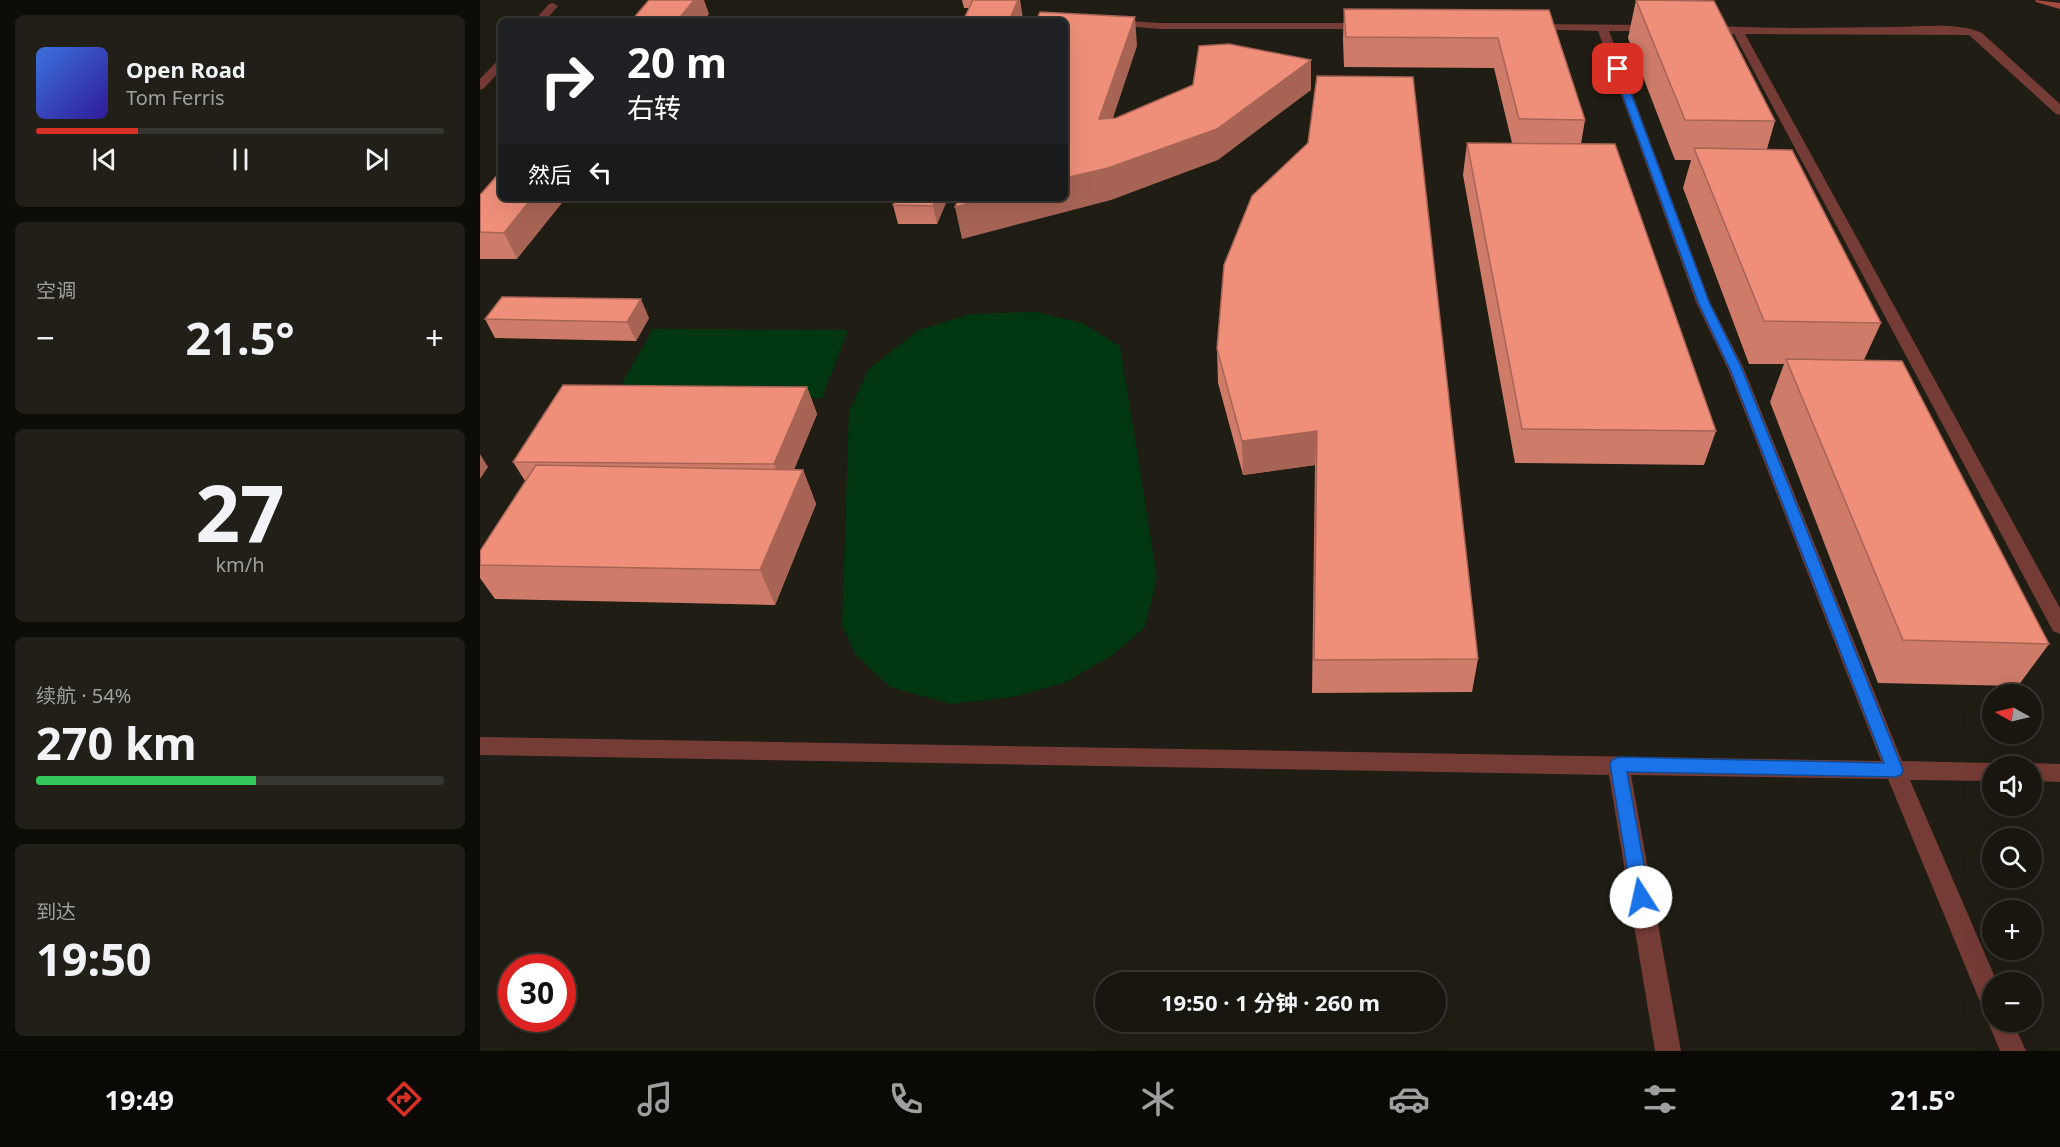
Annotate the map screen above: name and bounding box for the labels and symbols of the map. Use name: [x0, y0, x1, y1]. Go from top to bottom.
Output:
pin: [1592, 43, 1643, 94]
north arrow: [1982, 684, 2042, 744]
position arrow: [1609, 865, 1673, 929]
speed limit sign: 30: [498, 954, 576, 1032]

